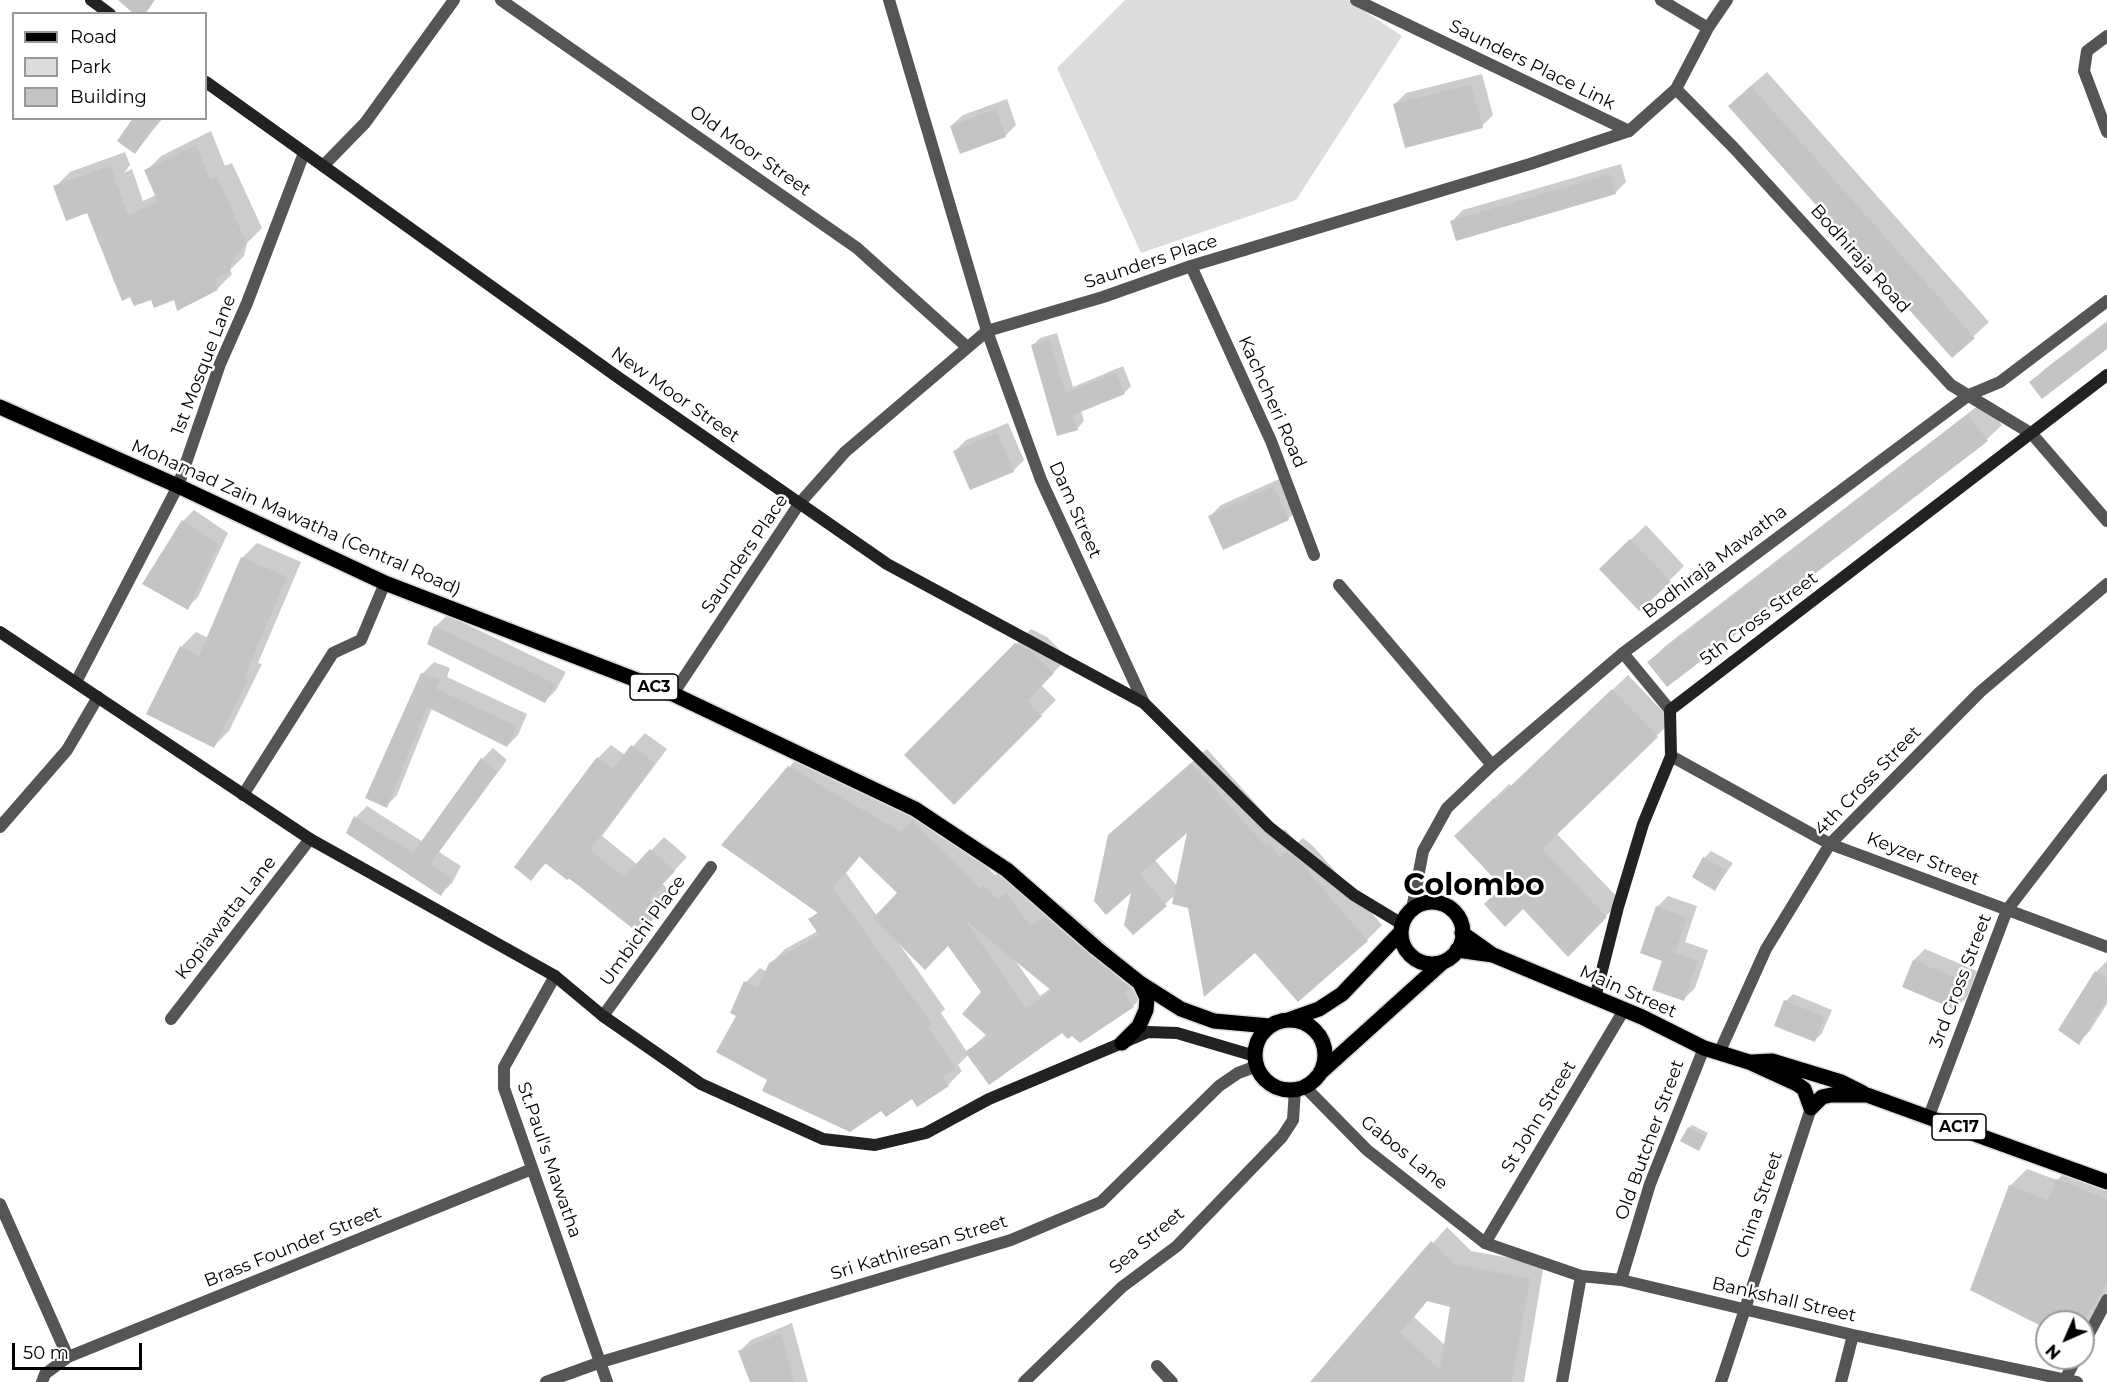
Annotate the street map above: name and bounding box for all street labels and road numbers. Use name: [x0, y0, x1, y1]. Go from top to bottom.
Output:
street label: Saunders Place Link: [1445, 15, 1619, 115]
street label: Old Moor Street: [685, 101, 815, 201]
street label: Bodhiraja Road: [1806, 200, 1914, 318]
street label: Saunders Place: [1082, 230, 1220, 294]
street label: 1st Mosque Lane: [167, 292, 241, 438]
street label: Kachcheri Road: [1233, 333, 1311, 471]
street label: New Moor Street: [607, 343, 743, 447]
street label: Mohamad Zain Mawatha (Central Road): [128, 435, 464, 601]
street label: Dam Street: [1044, 458, 1106, 562]
street label: Saunders Place: [697, 490, 793, 618]
street label: Bodhiraja Mawatha: [1639, 501, 1791, 623]
street label: 5th Cross Street: [1696, 568, 1822, 670]
road number: AC3: [630, 674, 678, 700]
street label: 4th Cross Street: [1810, 722, 1926, 840]
street label: Keyzer Street: [1864, 828, 1982, 890]
street label: Kopiawatta Lane: [171, 852, 281, 984]
street label: Umbichi Place: [596, 872, 690, 990]
street label: 3rd Cross Street: [1926, 911, 1996, 1051]
street label: Main Street: [1576, 961, 1680, 1023]
street label: St John Street: [1497, 1057, 1581, 1177]
street label: Old Butcher Street: [1611, 1057, 1689, 1223]
street label: St.Paul's Mawatha: [512, 1079, 586, 1241]
street label: Gabos Lane: [1356, 1111, 1452, 1195]
road number: AC17: [1932, 1114, 1986, 1140]
street label: China Street: [1731, 1149, 1787, 1261]
street label: Brass Founder Street: [201, 1202, 385, 1292]
street label: Sea Street: [1105, 1203, 1189, 1279]
street label: Sri Kathiresan Street: [828, 1211, 1010, 1285]
street label: Bankshall Street: [1710, 1273, 1858, 1327]

